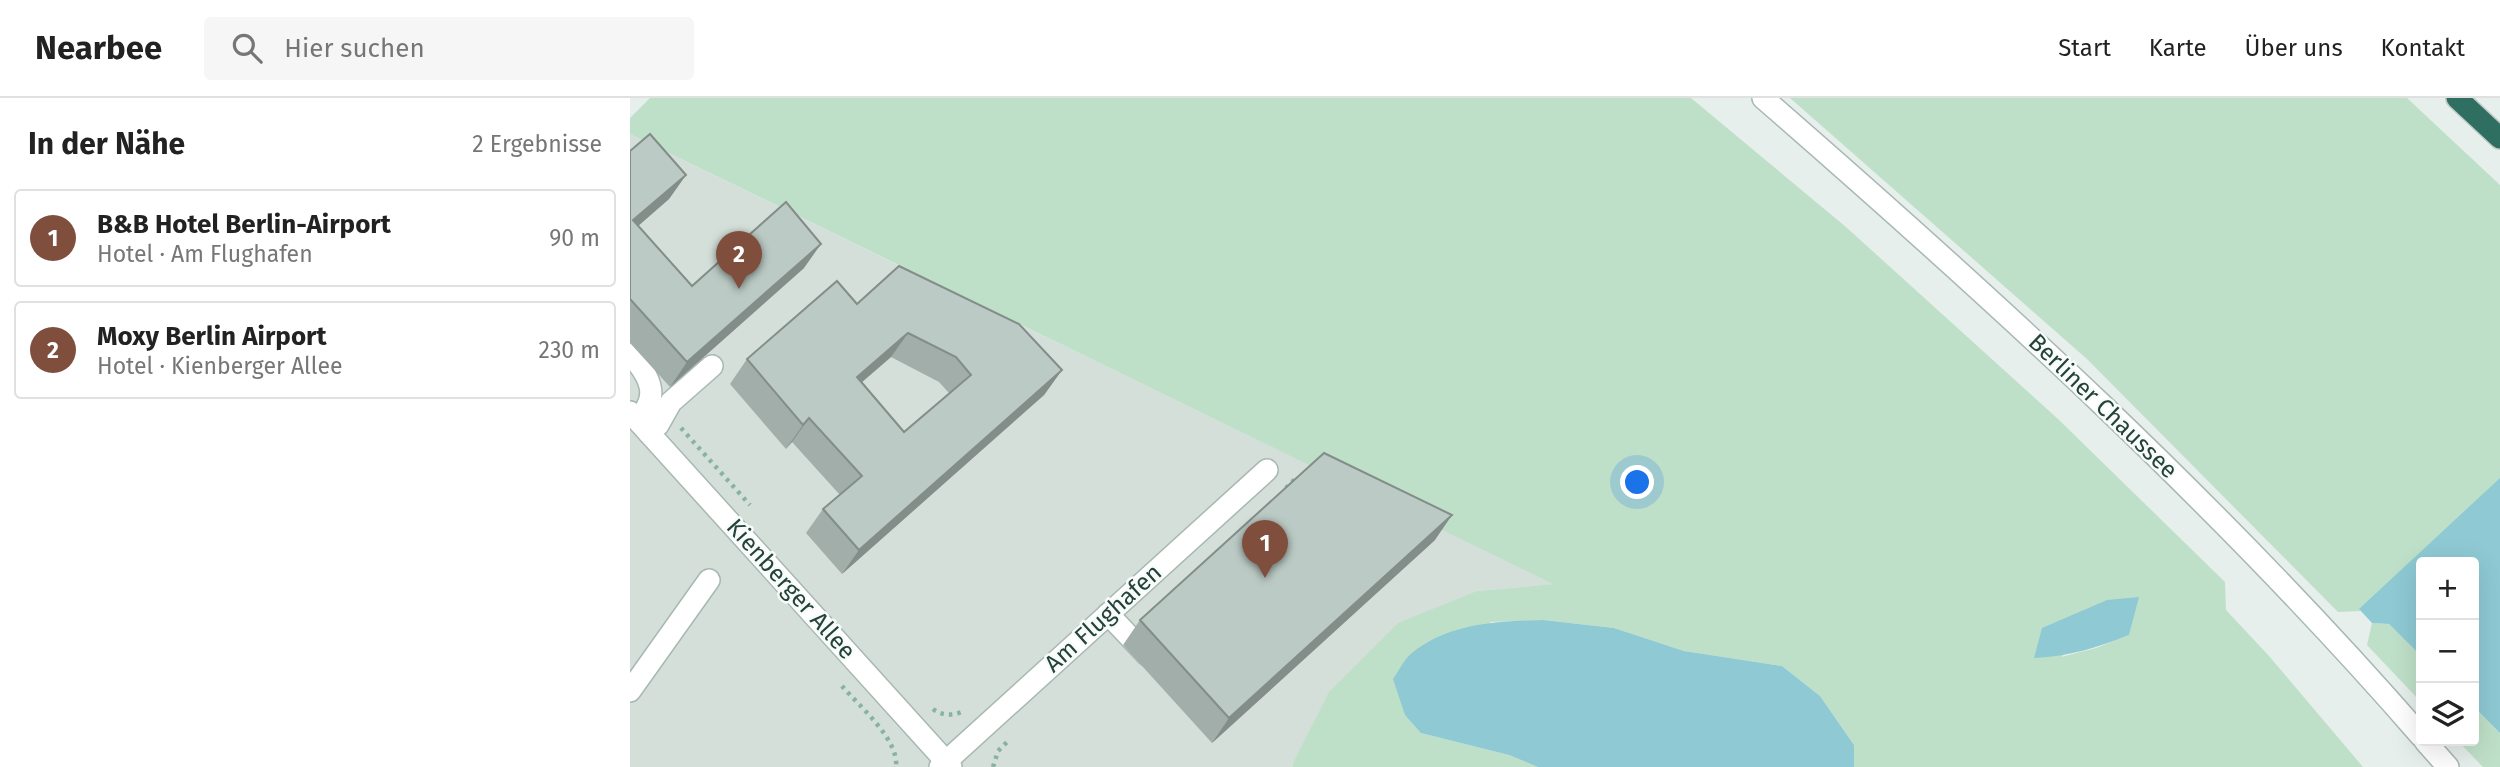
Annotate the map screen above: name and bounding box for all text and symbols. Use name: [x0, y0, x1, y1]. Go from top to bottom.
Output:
search box: [204, 17, 694, 80]
text: Nearbee: [35, 28, 162, 68]
icon: search: [228, 29, 266, 67]
text: Hier suchen: [284, 33, 425, 64]
text: Start: [2058, 34, 2111, 62]
text: Karte: [2149, 34, 2207, 62]
text: Über uns: [2245, 34, 2343, 62]
text: Kontakt: [2381, 34, 2465, 62]
text: In der Nähe: [28, 126, 185, 162]
text: 2 Ergebnisse: [472, 130, 602, 158]
text: B&B Hotel Berlin-Airport: [97, 209, 391, 240]
text: 1: [48, 224, 58, 252]
text: 90 m: [549, 224, 600, 252]
pin: 2: [716, 231, 762, 289]
text: Hotel · Am Flughafen: [97, 240, 313, 268]
text: Moxy Berlin Airport: [97, 321, 327, 352]
street label: Berliner Chaussee: [2023, 328, 2183, 484]
text: 2: [47, 336, 59, 364]
text: 230 m: [539, 336, 600, 364]
text: Hotel · Kienberger Allee: [97, 352, 343, 380]
your location: [1620, 465, 1654, 499]
street label: Kienberger Allee: [721, 513, 861, 665]
pin: 1: [1242, 520, 1288, 578]
map controls: [2416, 557, 2479, 746]
button: +: [2416, 557, 2479, 620]
street label: Am Flughafen: [1039, 558, 1167, 678]
button: −: [2416, 620, 2479, 683]
button: layers: [2416, 683, 2479, 746]

